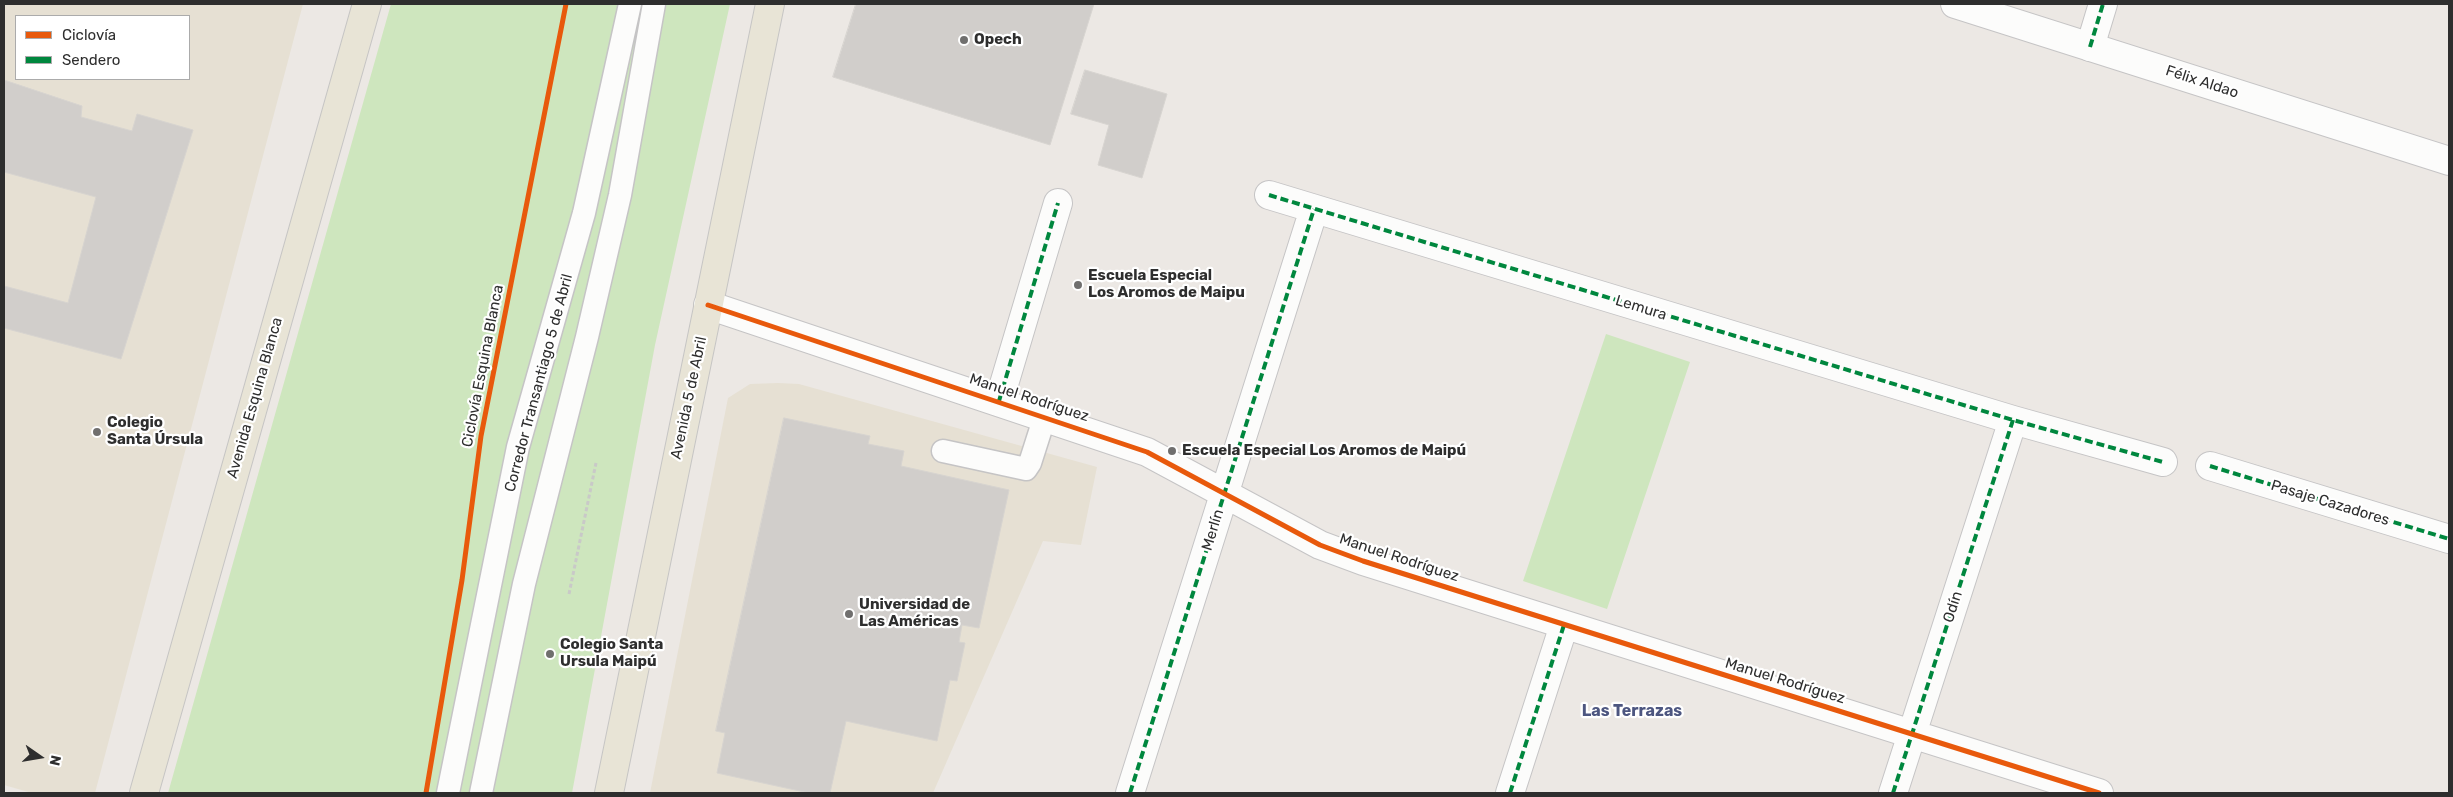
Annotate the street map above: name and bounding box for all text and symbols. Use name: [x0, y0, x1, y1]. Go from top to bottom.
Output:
legend: [15, 15, 190, 80]
text: Ciclovía: [62, 26, 116, 44]
place label: Opech: [974, 31, 1022, 49]
marker: Opech: [958, 34, 970, 46]
text: Sendero: [62, 51, 120, 69]
street label: Félix Aldao: [2163, 62, 2241, 102]
place label: Escuela Especial Los Aromos de Maipu: [1088, 267, 1245, 302]
street label: Corredor Transantiago 5 de Abril: [501, 272, 577, 494]
marker: Escuela Especial Los Aromos de Maipu: [1072, 279, 1084, 291]
street label: Ciclovía Esquina Blanca: [458, 283, 508, 449]
street label: Lemura: [1613, 292, 1669, 324]
street label: Avenida Esquina Blanca: [223, 315, 287, 481]
street label: Avenida 5 de Abril: [667, 335, 711, 461]
street label: Manuel Rodríguez: [967, 370, 1091, 426]
place label: Colegio Santa Úrsula: [107, 414, 203, 449]
marker: Colegio Santa Úrsula: [91, 426, 103, 438]
place label: Escuela Especial Los Aromos de Maipú: [1182, 442, 1466, 460]
marker: Escuela Especial Los Aromos de Maipú: [1166, 445, 1178, 457]
street label: Pasaje Cazadores: [2269, 476, 2391, 530]
street label: Merlín: [1198, 507, 1228, 553]
street label: Manuel Rodríguez: [1337, 530, 1461, 586]
street label: Odín: [1940, 589, 1966, 625]
place label: Universidad de Las Américas: [859, 596, 970, 631]
marker: Universidad de Las Américas: [843, 608, 855, 620]
place label: Colegio Santa Ursula Maipú: [560, 636, 663, 671]
marker: Colegio Santa Ursula Maipú: [544, 648, 556, 660]
street label: Manuel Rodríguez: [1723, 654, 1847, 708]
district label: Las Terrazas: [1582, 701, 1682, 721]
north arrow: [15, 732, 65, 782]
text: N: [46, 754, 65, 767]

